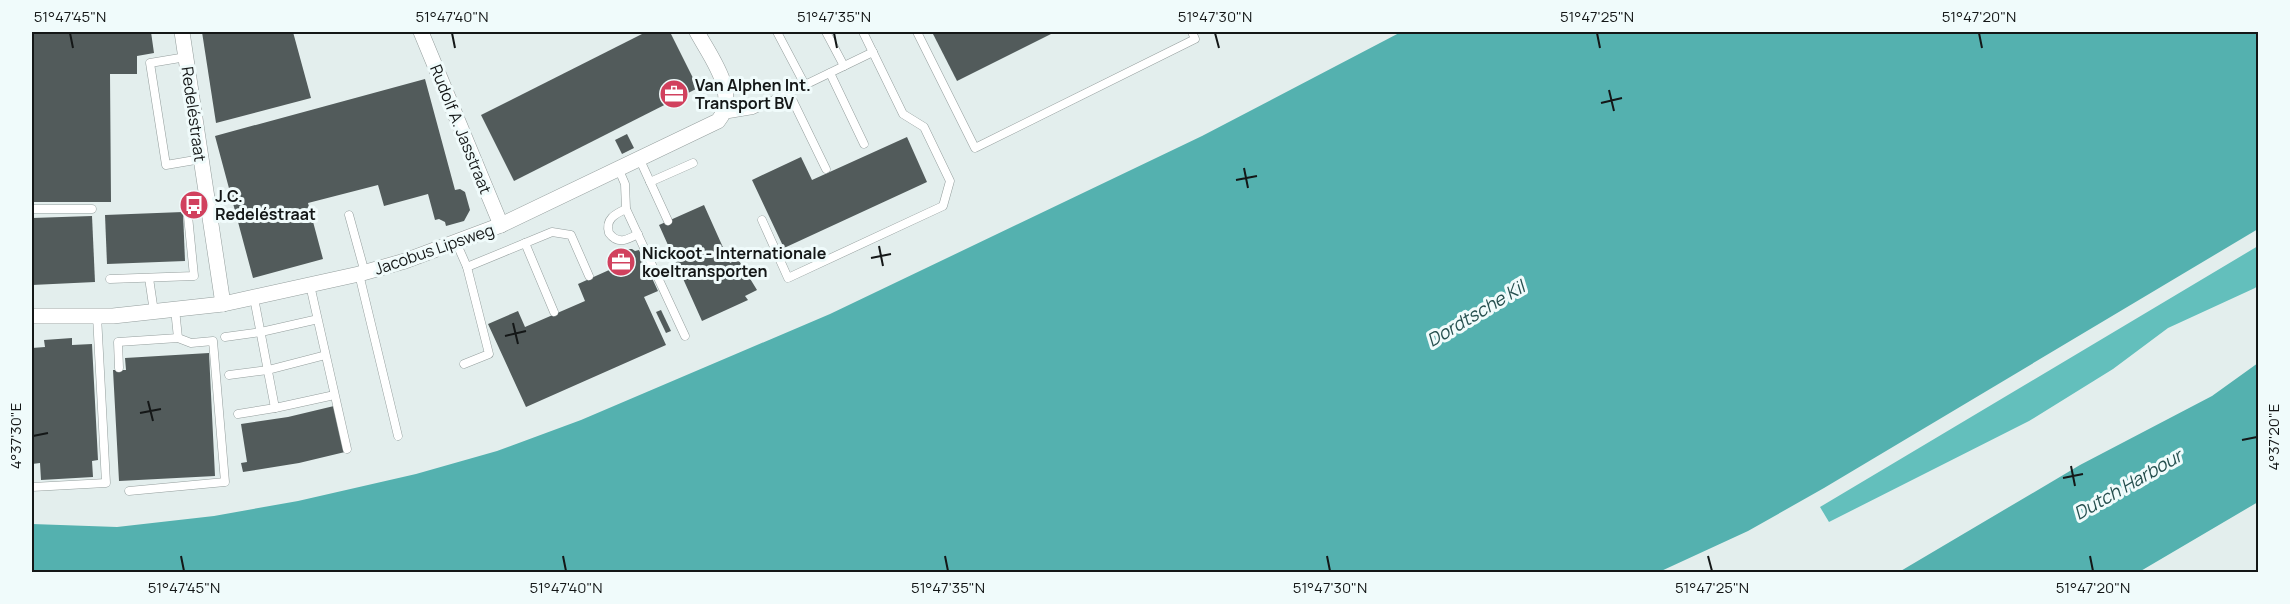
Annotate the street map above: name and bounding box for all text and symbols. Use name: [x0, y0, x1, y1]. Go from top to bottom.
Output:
text: 51°47'45"N: [34, 6, 106, 27]
text: 51°47'40"N: [415, 6, 489, 27]
text: 51°47'35"N: [797, 6, 871, 27]
text: 51°47'30"N: [1178, 6, 1252, 27]
text: 51°47'25"N: [1560, 6, 1634, 27]
text: 51°47'20"N: [1942, 6, 2016, 27]
street label: Rudolf A. Jasstraat: [425, 61, 497, 197]
street label: Redeléstraat: [176, 65, 212, 163]
place label: Van Alphen Int. Transport BV: [695, 74, 811, 114]
office icon: Van Alphen Int. Transport BV: [658, 78, 690, 110]
place label: J.C. Redeléstraat: [215, 185, 316, 225]
bus stop icon: J.C. Redeléstraat: [178, 189, 210, 221]
street label: Jacobus Lipsweg: [371, 218, 497, 280]
place label: Nickoot - Internationale koeltransporten: [642, 242, 827, 282]
office icon: Nickoot - Internationale koeltransporten: [605, 246, 637, 278]
water label: Dordtsche Kil: [1422, 273, 1531, 352]
text: 4°37'30"E: [5, 403, 26, 469]
text: 4°37'20"E: [2263, 404, 2284, 470]
water label: Dutch Harbour: [2069, 442, 2188, 525]
text: 51°47'45"N: [148, 577, 220, 598]
text: 51°47'40"N: [529, 577, 603, 598]
text: 51°47'35"N: [911, 577, 985, 598]
text: 51°47'30"N: [1293, 577, 1367, 598]
text: 51°47'25"N: [1675, 577, 1749, 598]
text: 51°47'20"N: [2056, 577, 2130, 598]

